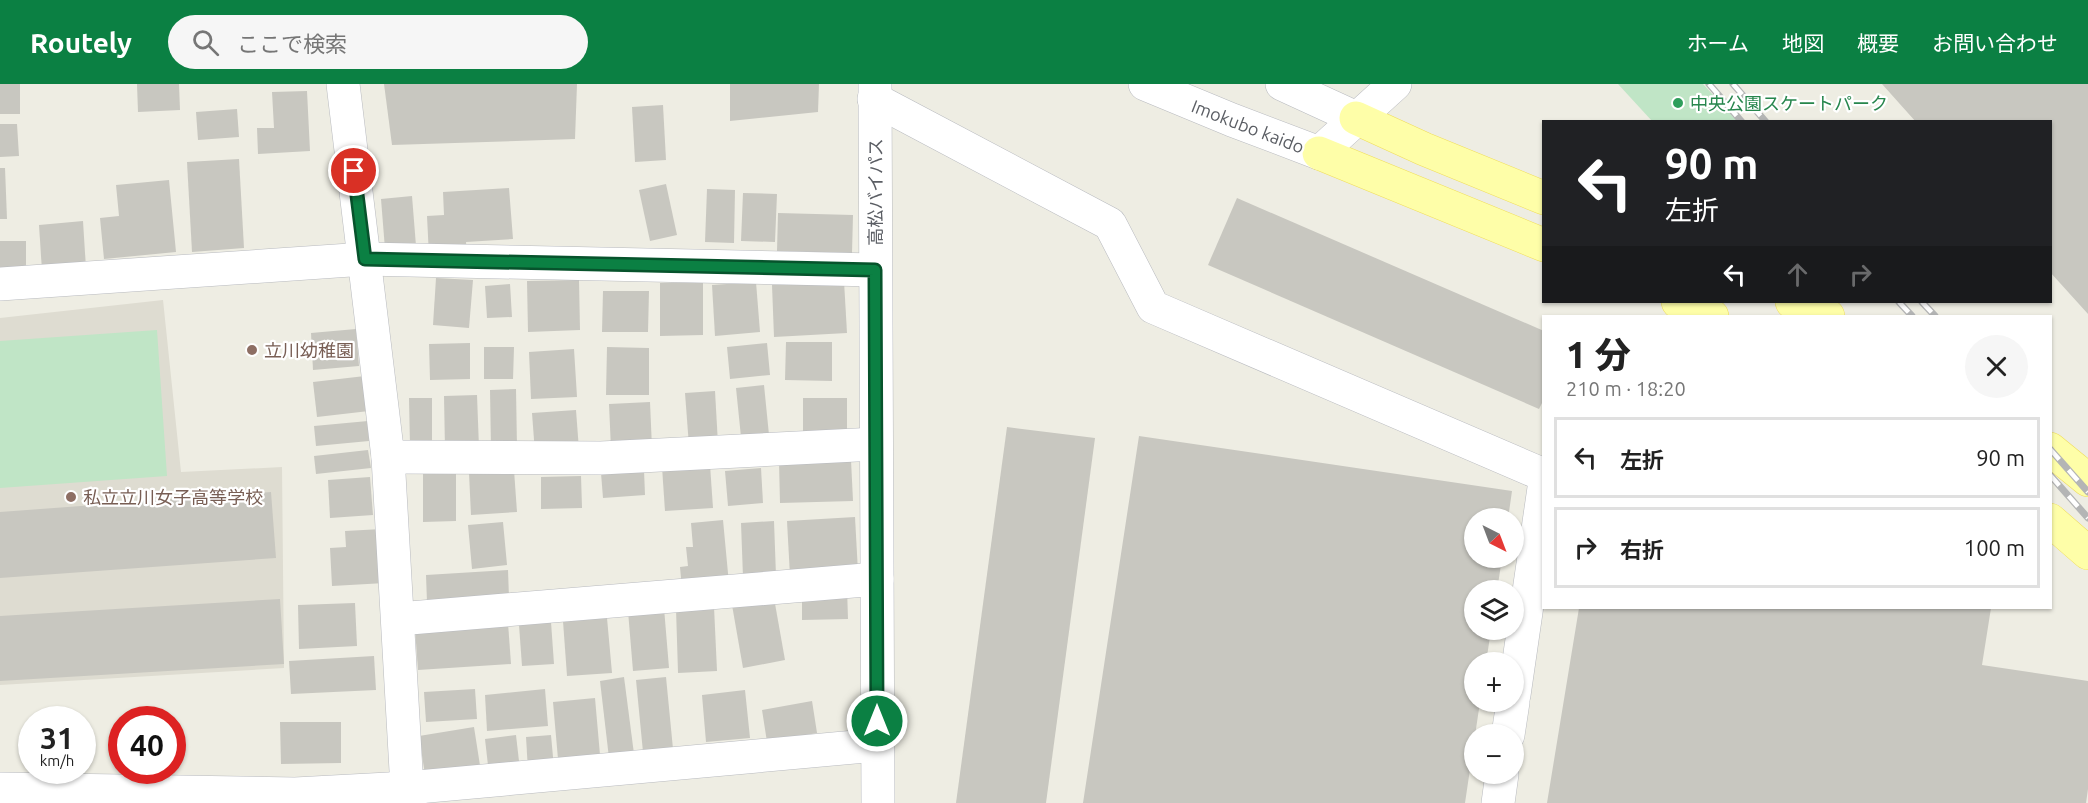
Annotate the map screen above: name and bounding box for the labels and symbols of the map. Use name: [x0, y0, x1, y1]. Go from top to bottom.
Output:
place label: 中央公園スケートパーク: [1690, 93, 1888, 113]
street label: Imokubo kaido: [1189, 95, 1307, 157]
marker: 中央公園スケートパーク: [1671, 96, 1685, 110]
street label: 高松バイパス: [865, 138, 885, 246]
pin: [328, 145, 379, 196]
place label: 立川幼稚園: [264, 340, 354, 360]
marker: 立川幼稚園: [245, 343, 259, 357]
place label: 私立立川女子高等学校: [83, 487, 263, 507]
marker: 私立立川女子高等学校: [64, 490, 78, 504]
north arrow: [1464, 508, 1524, 568]
position arrow: [845, 689, 909, 753]
speed limit sign: 40: [108, 706, 186, 784]

